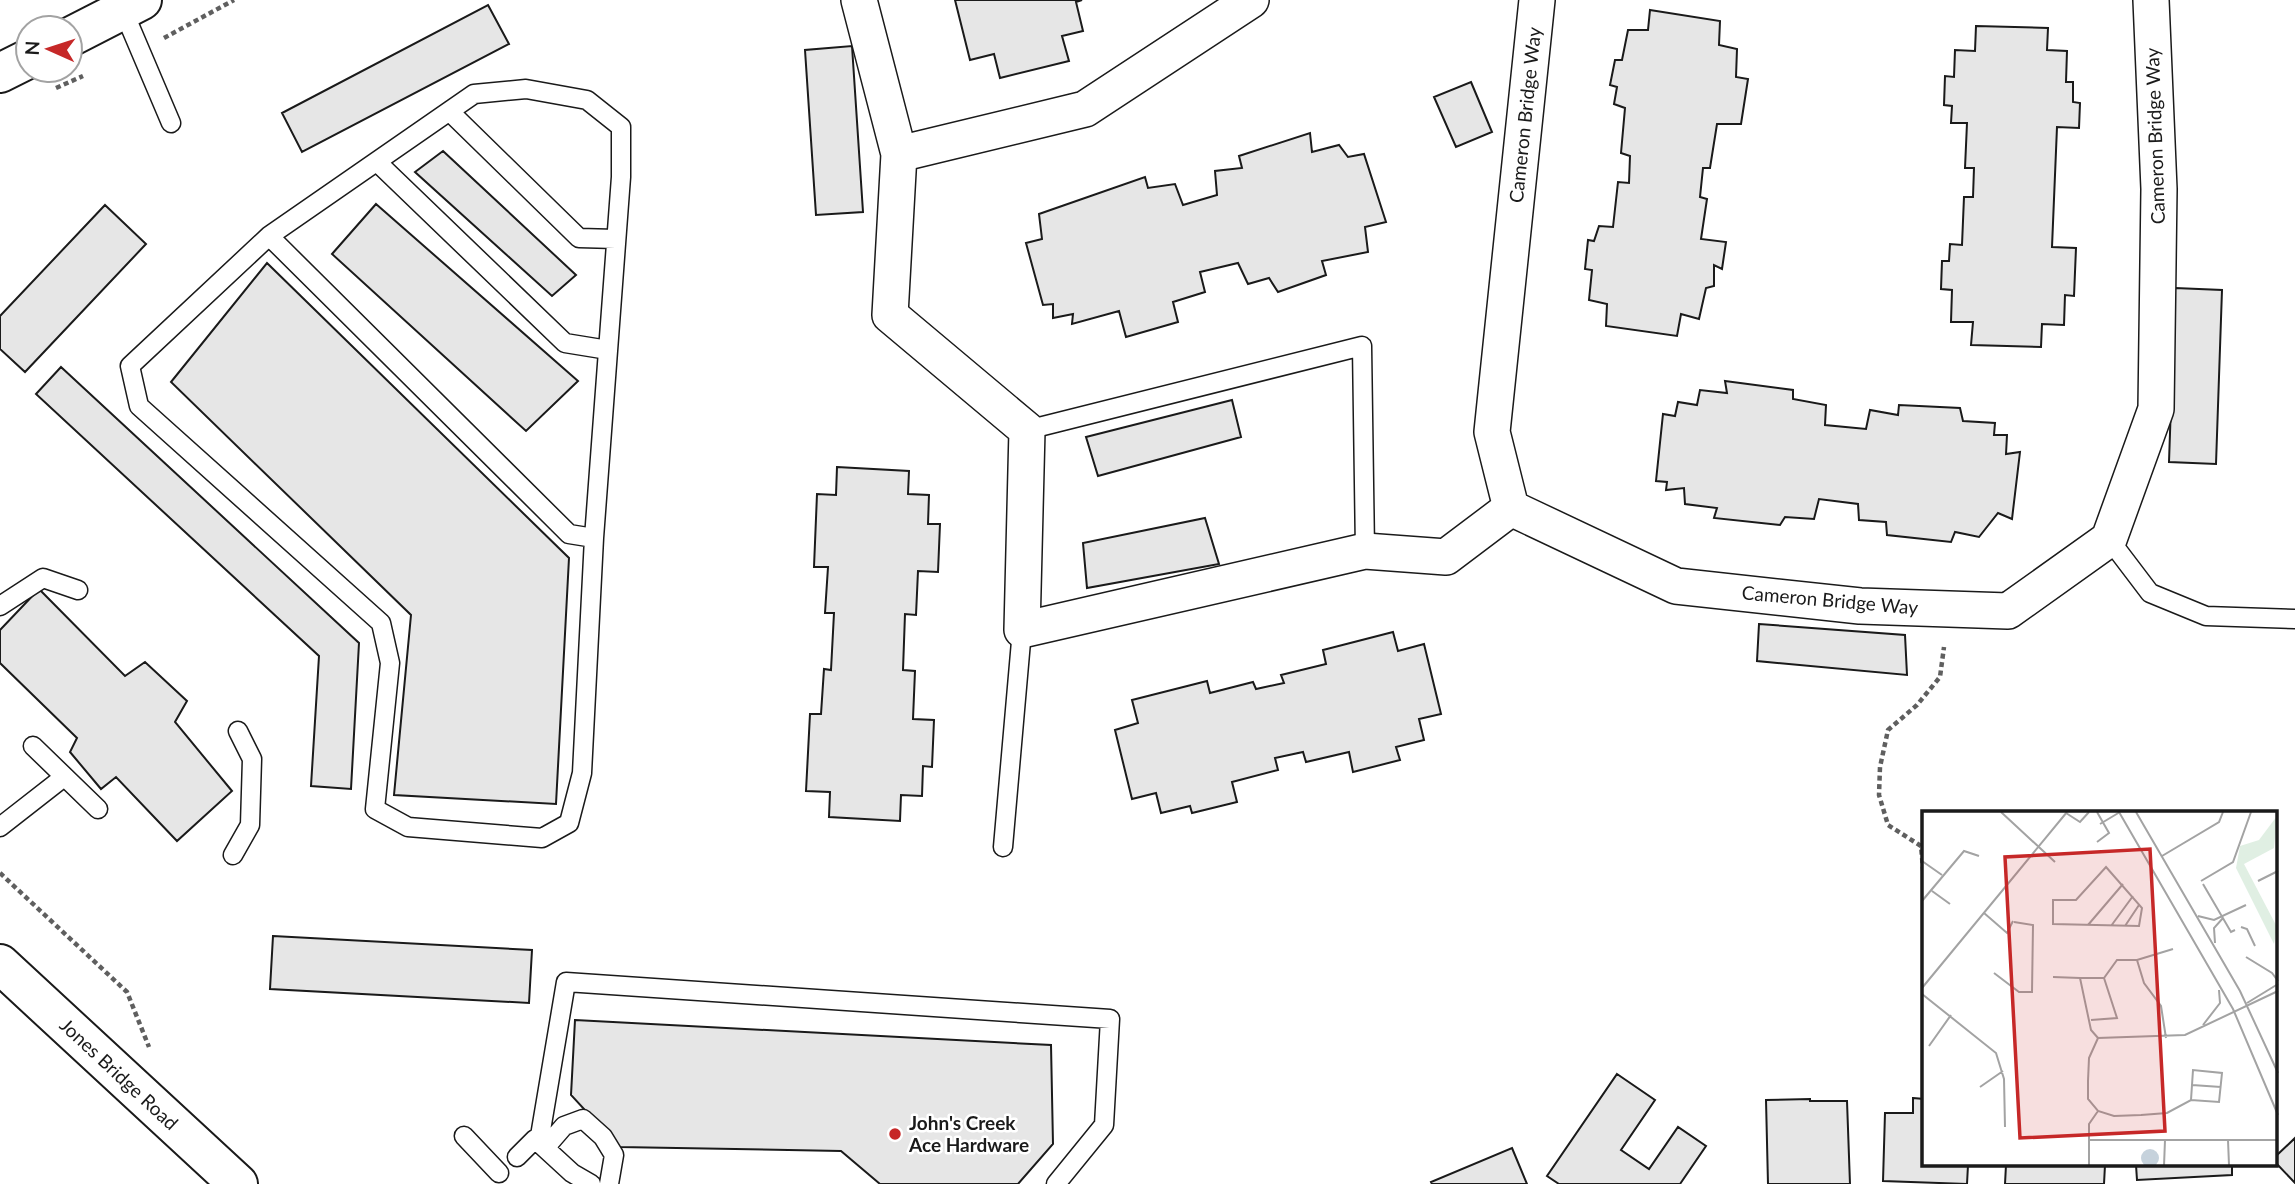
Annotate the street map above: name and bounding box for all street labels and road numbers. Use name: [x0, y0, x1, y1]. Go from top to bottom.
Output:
street label: Cameron Bridge Way: [1504, 26, 1545, 204]
street label: Cameron Bridge Way: [2140, 47, 2169, 225]
street label: Cameron Bridge Way: [1741, 580, 1919, 619]
street label: Jones Bridge Road: [55, 1013, 183, 1134]

